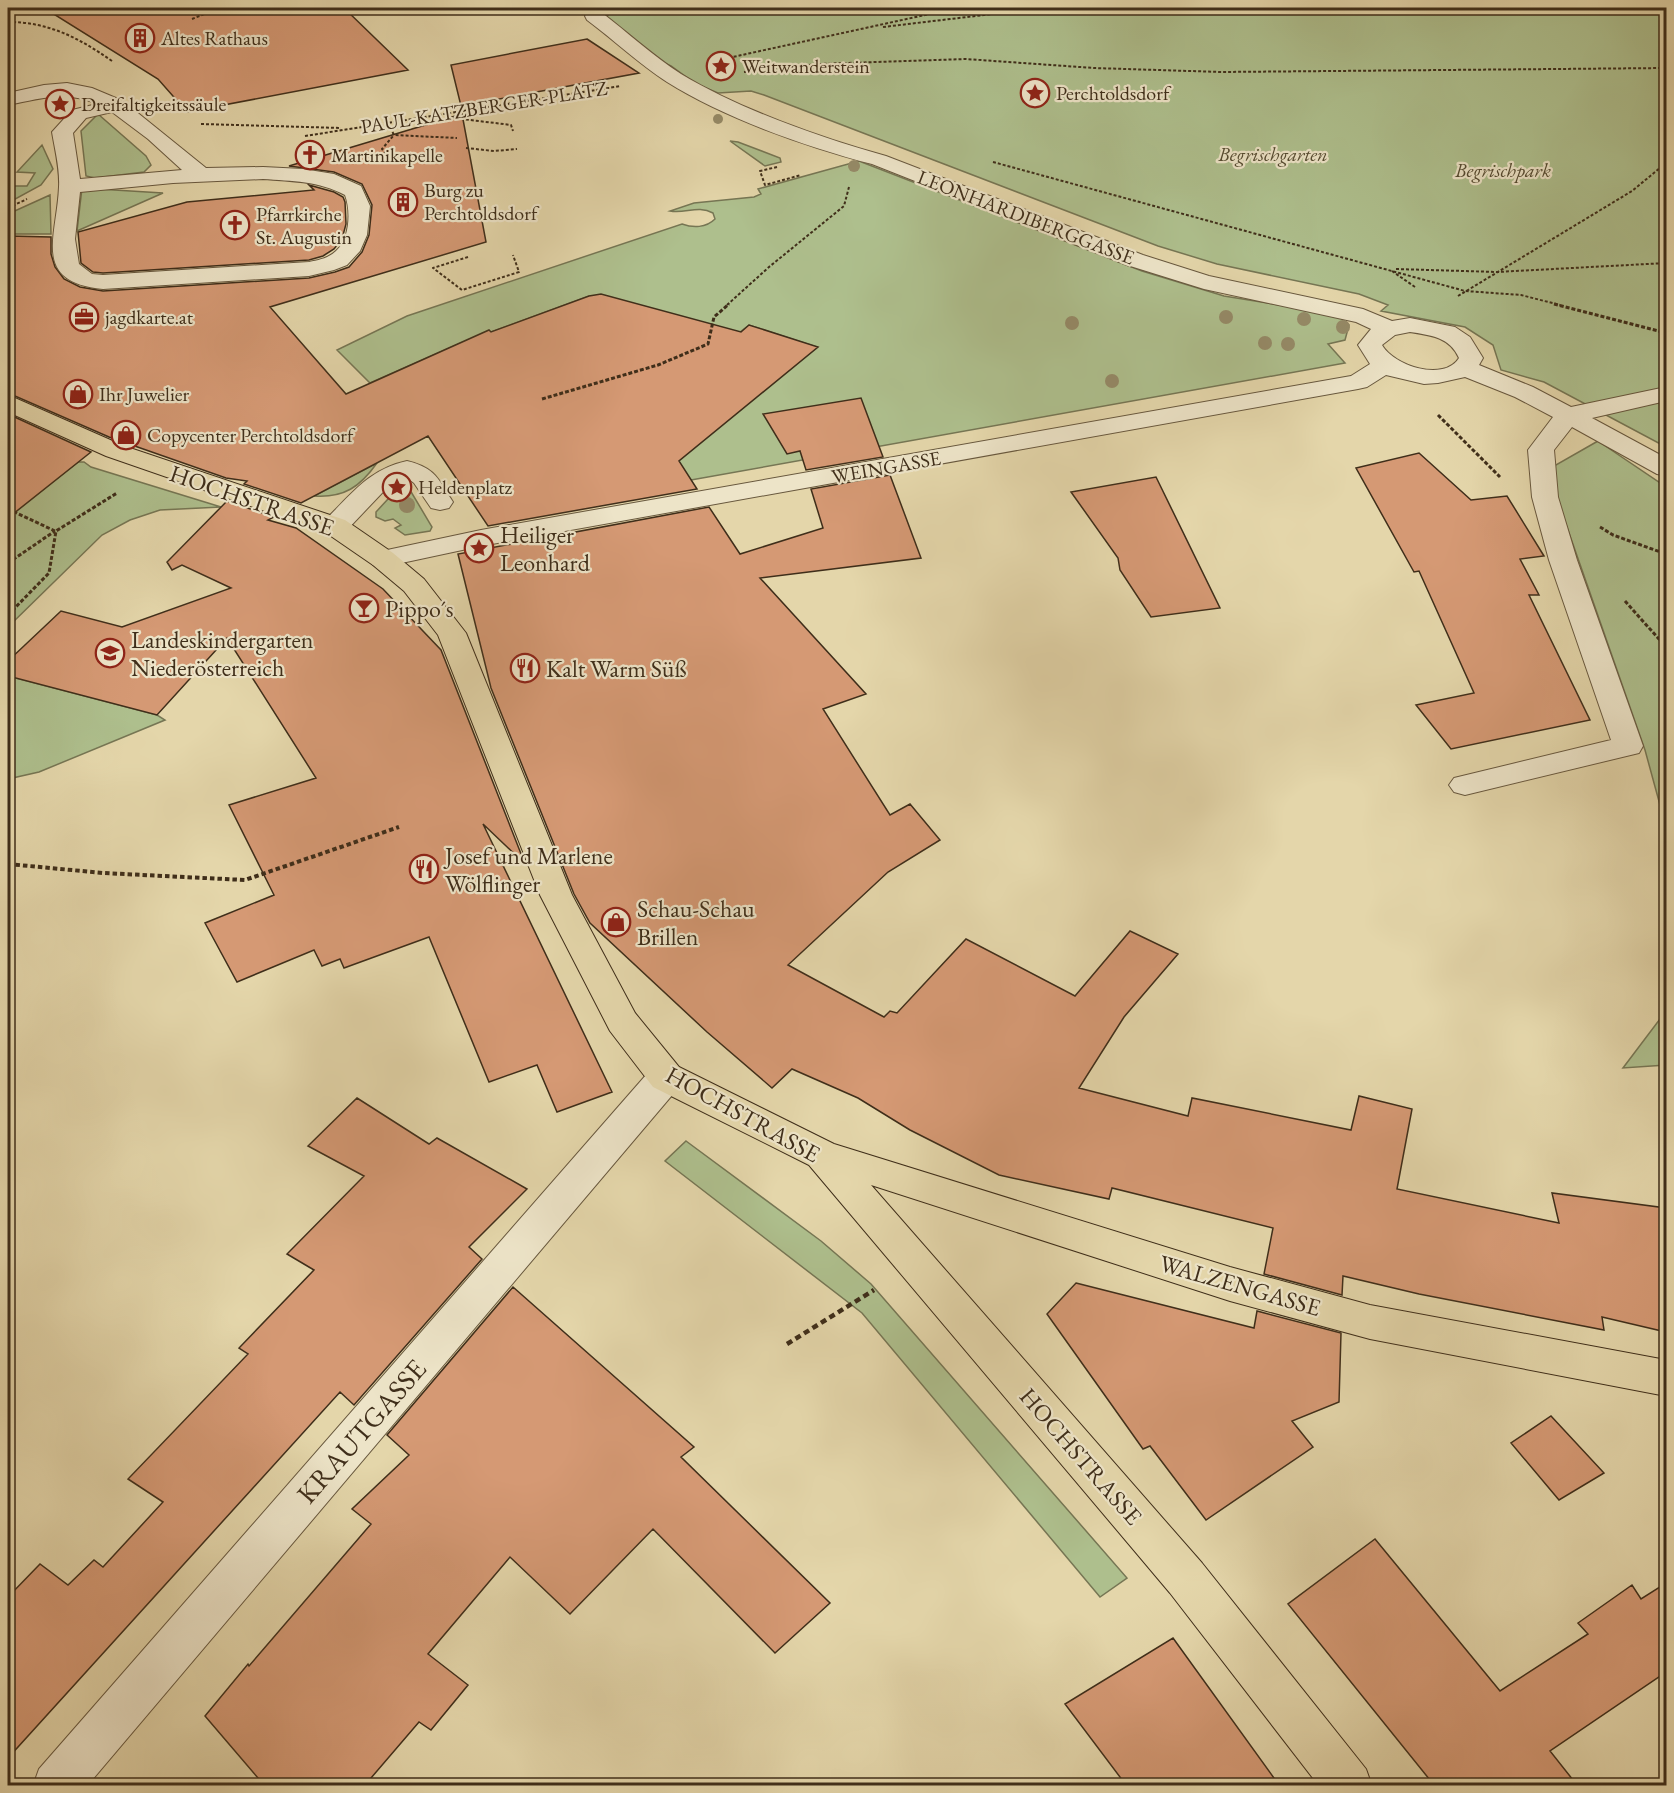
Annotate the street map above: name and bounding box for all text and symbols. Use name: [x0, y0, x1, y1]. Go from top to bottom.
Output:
building icon: Altes Rathaus: [124, 22, 156, 54]
place label: Altes Rathaus: [160, 25, 268, 51]
place icon: Weitwanderstein: [705, 50, 737, 82]
place label: Weitwanderstein: [742, 53, 870, 79]
street label: PAUL-KATZBERGER-PLATZ: [359, 75, 609, 139]
place icon: Perchtoldsdorf: [1019, 77, 1051, 109]
place label: Perchtoldsdorf: [1056, 80, 1172, 106]
place icon: Dreifaltigkeitssäule: [44, 88, 76, 120]
place label: Dreifaltigkeitssäule: [81, 91, 227, 117]
church icon: Martinikapelle: [294, 139, 326, 171]
park label: Begrischgarten: [1217, 141, 1328, 167]
place label: Martinikapelle: [331, 142, 443, 168]
park label: Begrischpark: [1454, 157, 1551, 183]
street label: LEONHARDIBERGGASSE: [914, 164, 1138, 270]
place label: Burg zu Perchtoldsdorf: [424, 177, 540, 226]
building icon: Burg zu Perchtoldsdorf: [387, 186, 419, 218]
place label: Pfarrkirche St. Augustin: [256, 201, 352, 250]
church icon: Pfarrkirche St. Augustin: [219, 209, 251, 241]
office icon: jagdkarte.at: [68, 301, 100, 333]
place label: jagdkarte.at: [104, 304, 194, 330]
shop icon: Ihr Juwelier: [62, 378, 94, 410]
place label: Ihr Juwelier: [99, 381, 190, 407]
shop icon: Copycenter Perchtoldsdorf: [110, 419, 142, 451]
place label: Copycenter Perchtoldsdorf: [147, 422, 356, 448]
street label: WEINGASSE: [829, 445, 943, 489]
street label: HOCHSTRASSE: [166, 457, 338, 543]
place icon: Heldenplatz: [381, 471, 413, 503]
place label: Heldenplatz: [418, 474, 512, 500]
place label: Heiliger Leonhard: [500, 519, 591, 578]
place icon: Heiliger Leonhard: [463, 532, 495, 564]
bar icon: Pippo´s: [348, 592, 380, 624]
place label: Pippo´s: [385, 593, 453, 624]
place label: Landeskindergarten Niederösterreich: [131, 624, 314, 683]
school or university icon: Landeskindergarten Niederösterreich: [94, 637, 126, 669]
restaurant icon: Kalt Warm Süß: [509, 652, 541, 684]
place label: Kalt Warm Süß: [546, 653, 687, 684]
place label: Josef und Marlene Wölflinger: [443, 840, 613, 899]
restaurant icon: Josef und Marlene Wölflinger: [408, 853, 440, 885]
place label: Schau-Schau Brillen: [637, 893, 755, 952]
shop icon: Schau-Schau Brillen: [600, 906, 632, 938]
street label: HOCHSTRASSE: [660, 1059, 826, 1169]
street label: WALZENGASSE: [1156, 1247, 1324, 1323]
street label: KRAUTGASSE: [288, 1351, 434, 1511]
street label: HOCHSTRASSE: [1013, 1381, 1149, 1531]

